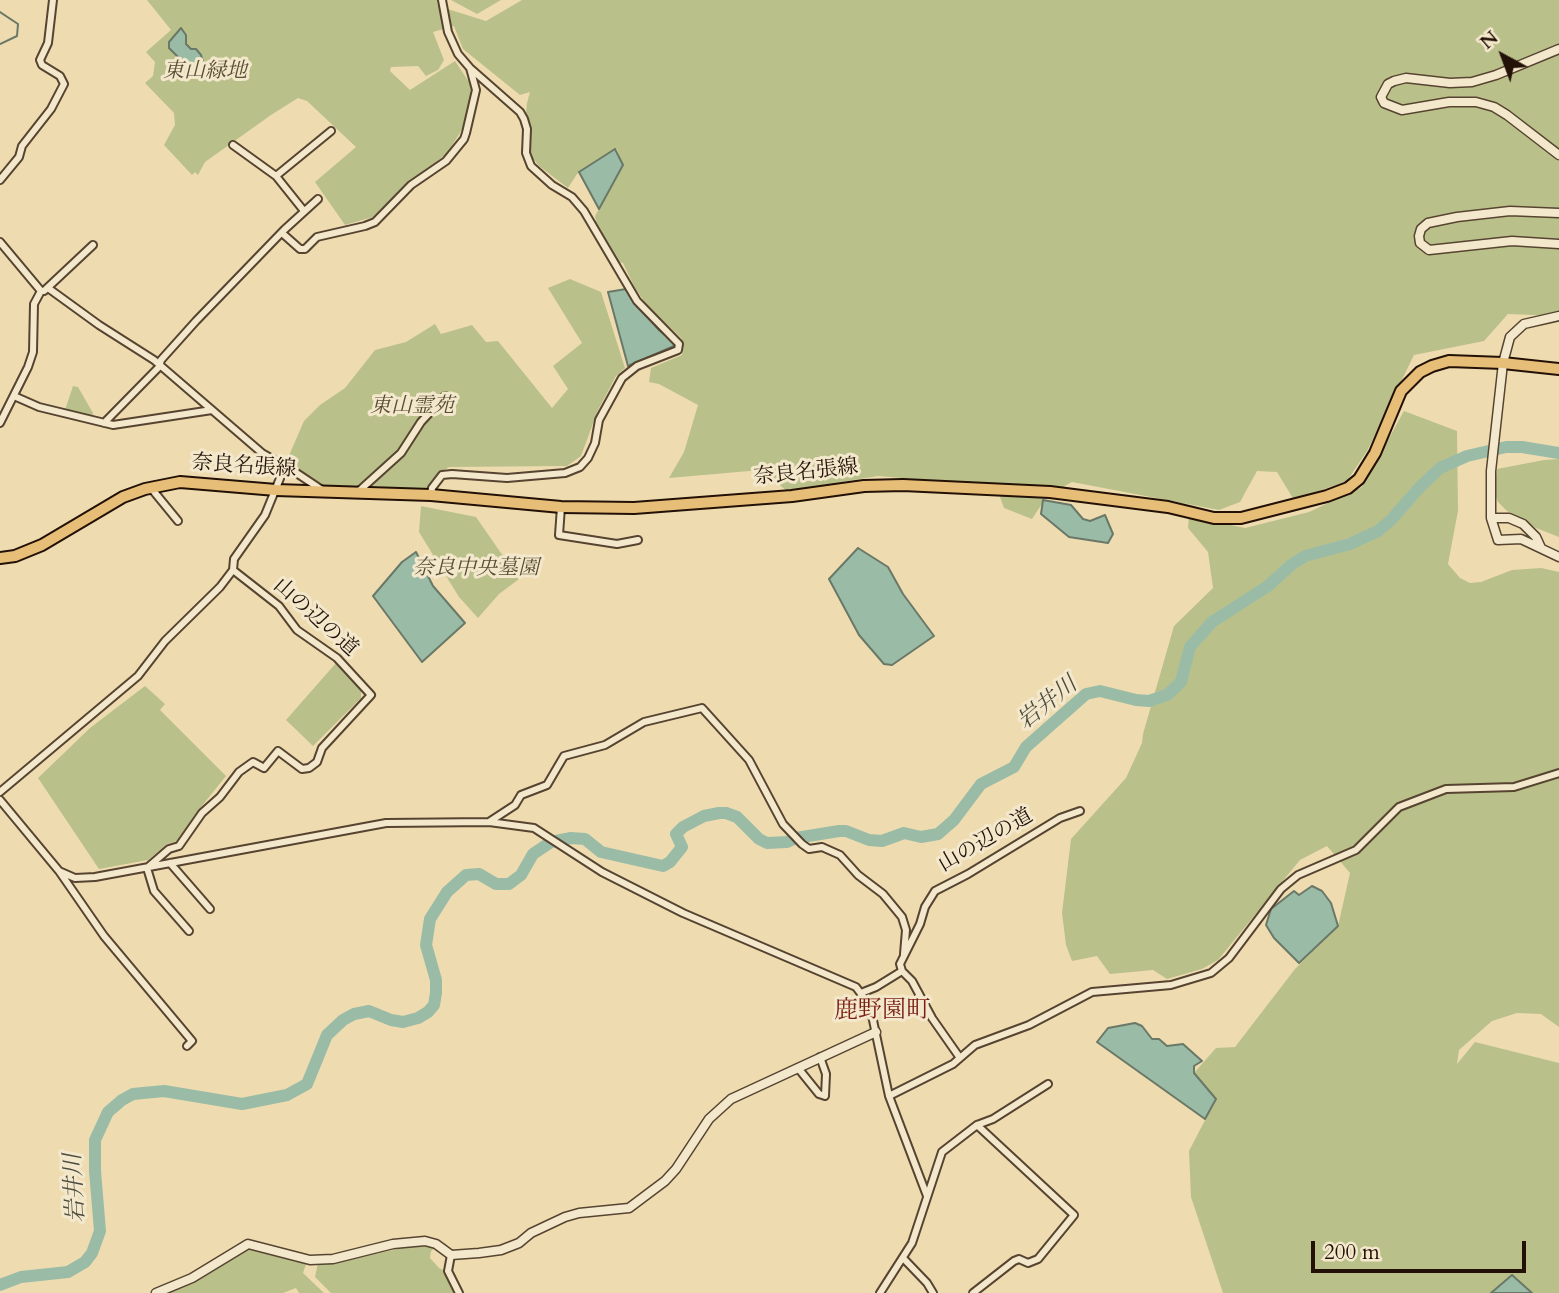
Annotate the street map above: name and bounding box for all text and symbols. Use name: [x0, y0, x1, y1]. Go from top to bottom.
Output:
north arrow: [1468, 21, 1538, 91]
text: N: [1474, 25, 1504, 55]
park label: 東山緑地: [163, 59, 247, 85]
park label: 東山霊苑: [370, 394, 454, 420]
street label: 奈良名張線: [191, 451, 297, 483]
street label: 奈良名張線: [752, 455, 860, 491]
park label: 奈良中央墓園: [413, 556, 539, 582]
street label: 山の辺の道: [268, 574, 362, 662]
water label: 岩井川: [1013, 672, 1083, 736]
street label: 山の辺の道: [934, 804, 1038, 878]
district label: 鹿野園町: [834, 997, 930, 1025]
water label: 岩井川: [60, 1153, 92, 1223]
scale bar: [1314, 1226, 1529, 1270]
text: 200 m: [1324, 1238, 1380, 1267]

